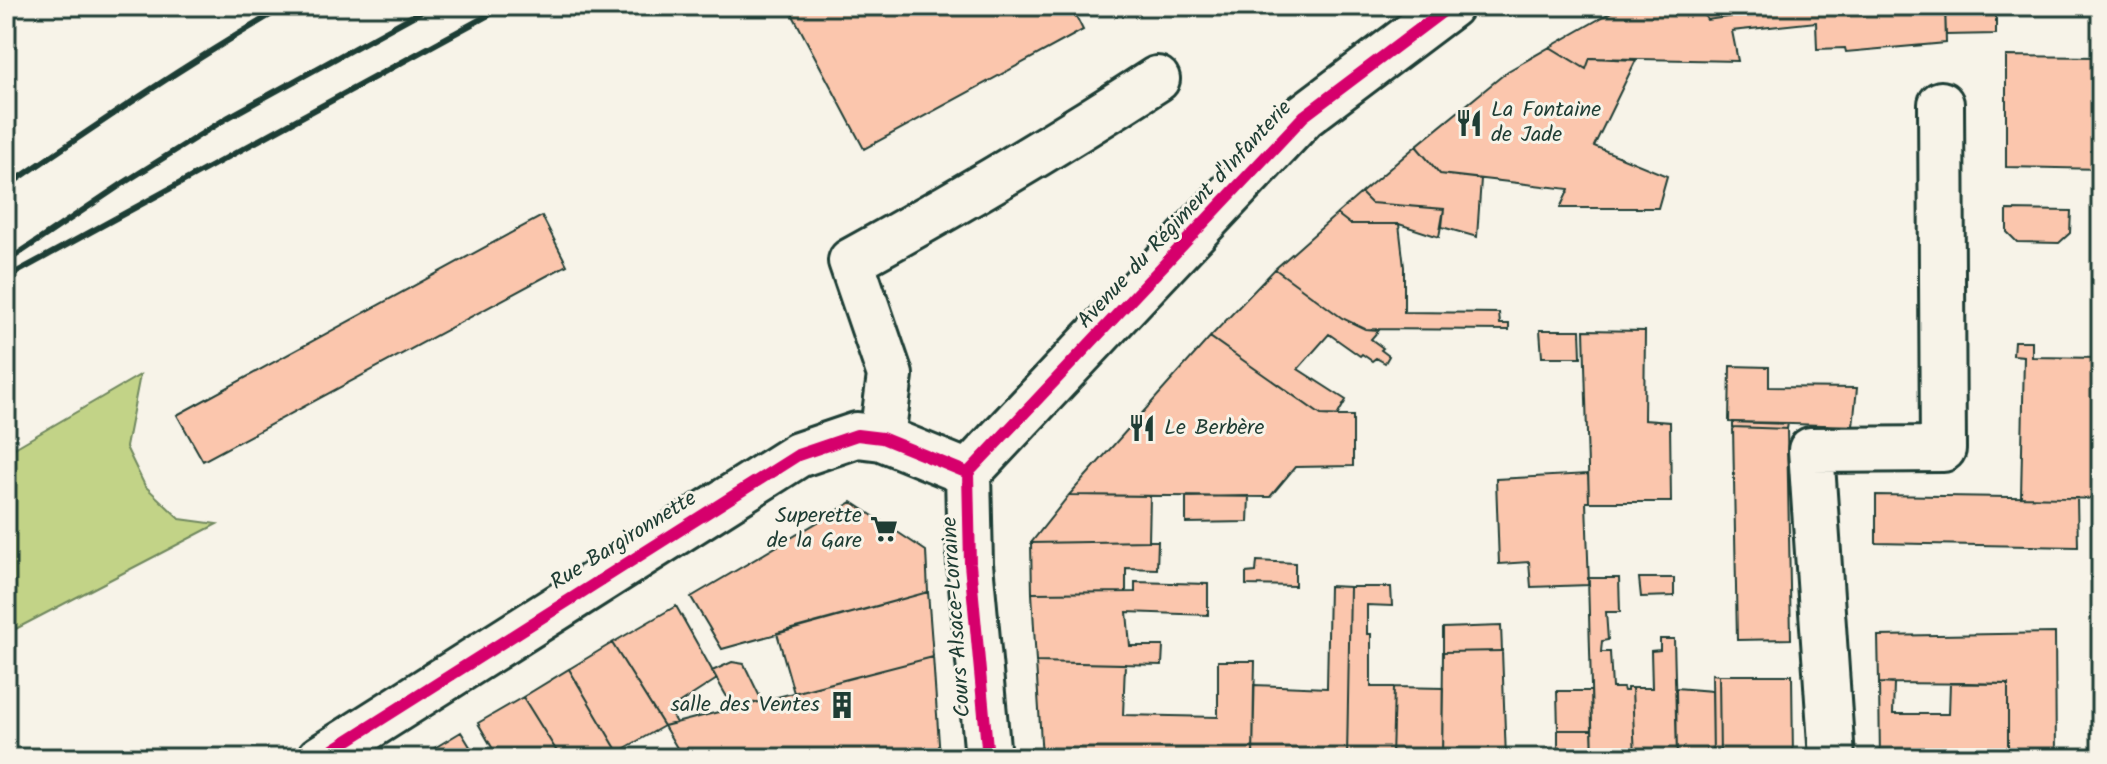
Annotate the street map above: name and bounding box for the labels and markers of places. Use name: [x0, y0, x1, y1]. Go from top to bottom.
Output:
place label: La Fontaine de Jade: [1491, 93, 1601, 153]
restaurant icon: La Fontaine de Jade: [1454, 108, 1484, 138]
place label: Le Berbère: [1164, 411, 1264, 446]
restaurant icon: Le Berbère: [1127, 413, 1157, 443]
place label: Superette de la Gare: [767, 499, 862, 559]
supermarket icon: Superette de la Gare: [869, 514, 899, 544]
place label: salle des Ventes: [671, 688, 821, 723]
building icon: salle des Ventes: [827, 690, 857, 720]

